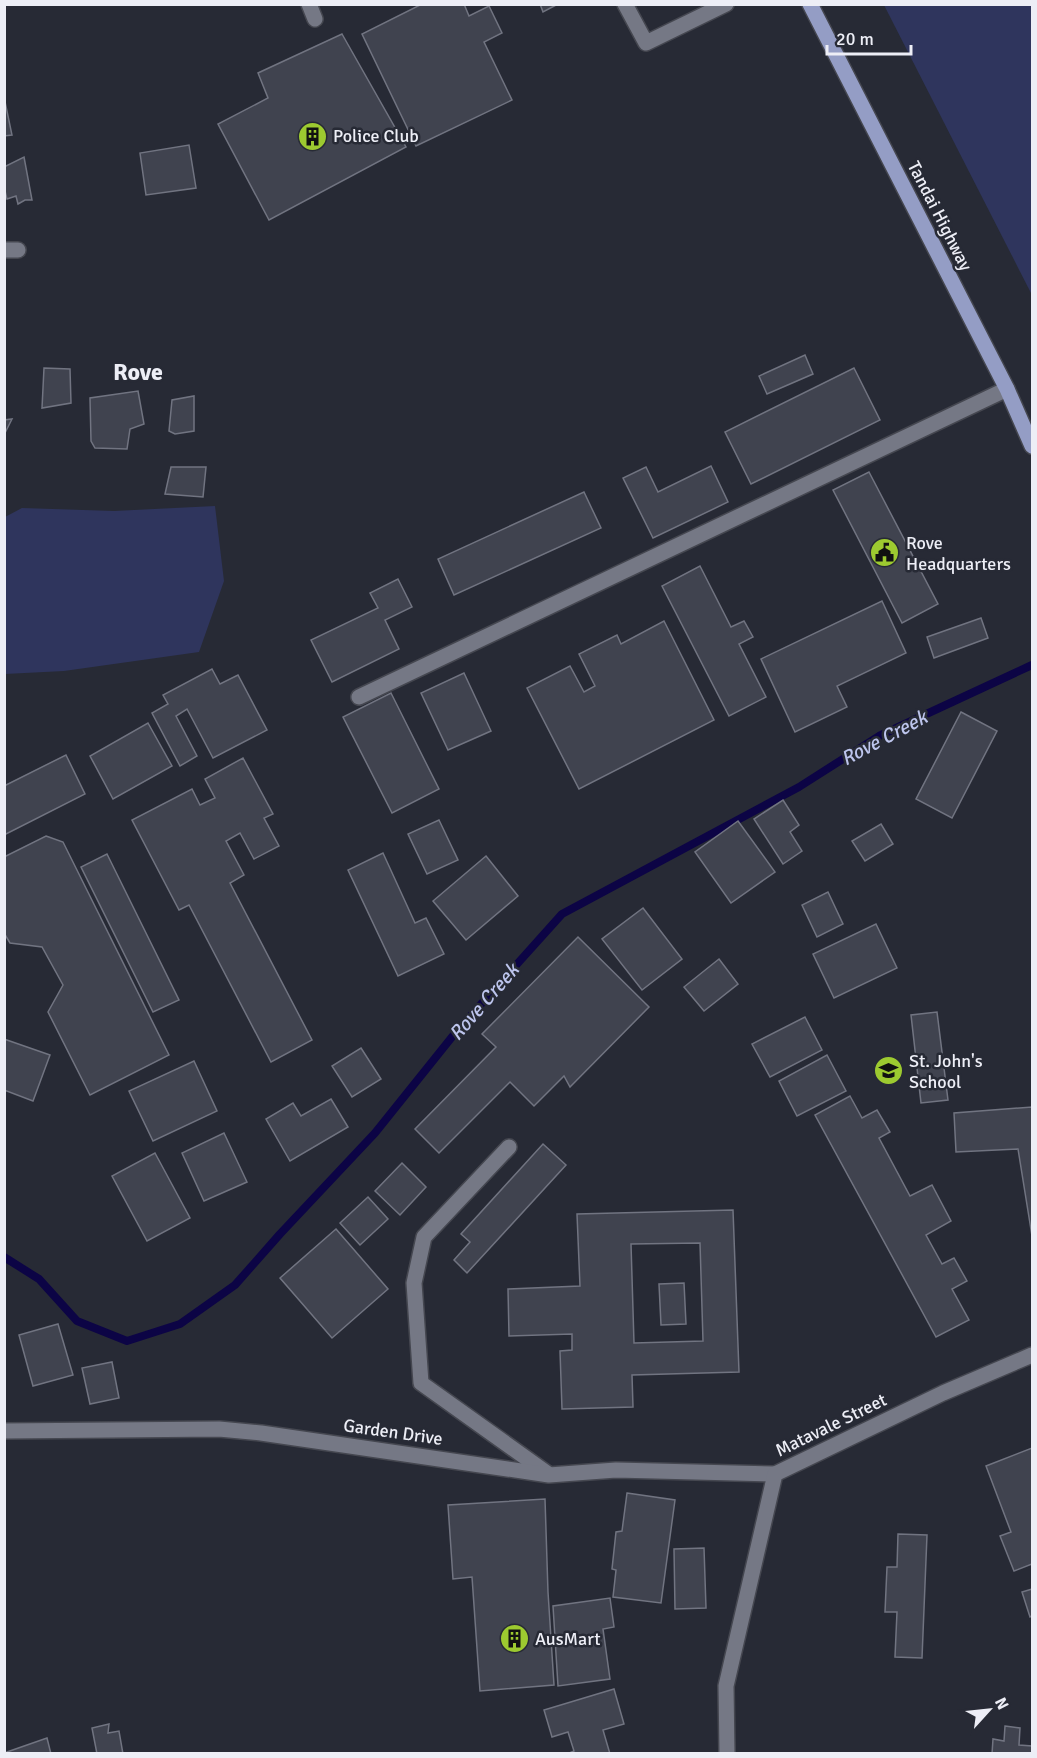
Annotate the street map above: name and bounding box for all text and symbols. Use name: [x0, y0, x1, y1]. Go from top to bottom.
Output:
scale bar: [827, 18, 911, 56]
text: 20 m: [836, 28, 874, 50]
building icon: Police Club: [296, 120, 328, 152]
place label: Police Club: [333, 125, 419, 147]
street label: Tandai Highway: [903, 157, 977, 275]
district label: Rove: [113, 357, 163, 387]
place label: Rove Headquarters: [906, 532, 1011, 575]
public building icon: Rove Headquarters: [869, 537, 901, 569]
water label: Rove Creek: [836, 704, 933, 771]
water label: Rove Creek: [444, 957, 526, 1046]
place label: St. John's School: [909, 1050, 983, 1093]
school or university icon: St. John's School: [872, 1055, 904, 1087]
street label: Matavale Street: [772, 1389, 890, 1461]
street label: Garden Drive: [342, 1414, 444, 1450]
building icon: AusMart: [498, 1623, 530, 1655]
place label: AusMart: [535, 1628, 601, 1650]
north arrow: [959, 1680, 1019, 1740]
text: N: [990, 1694, 1013, 1713]

